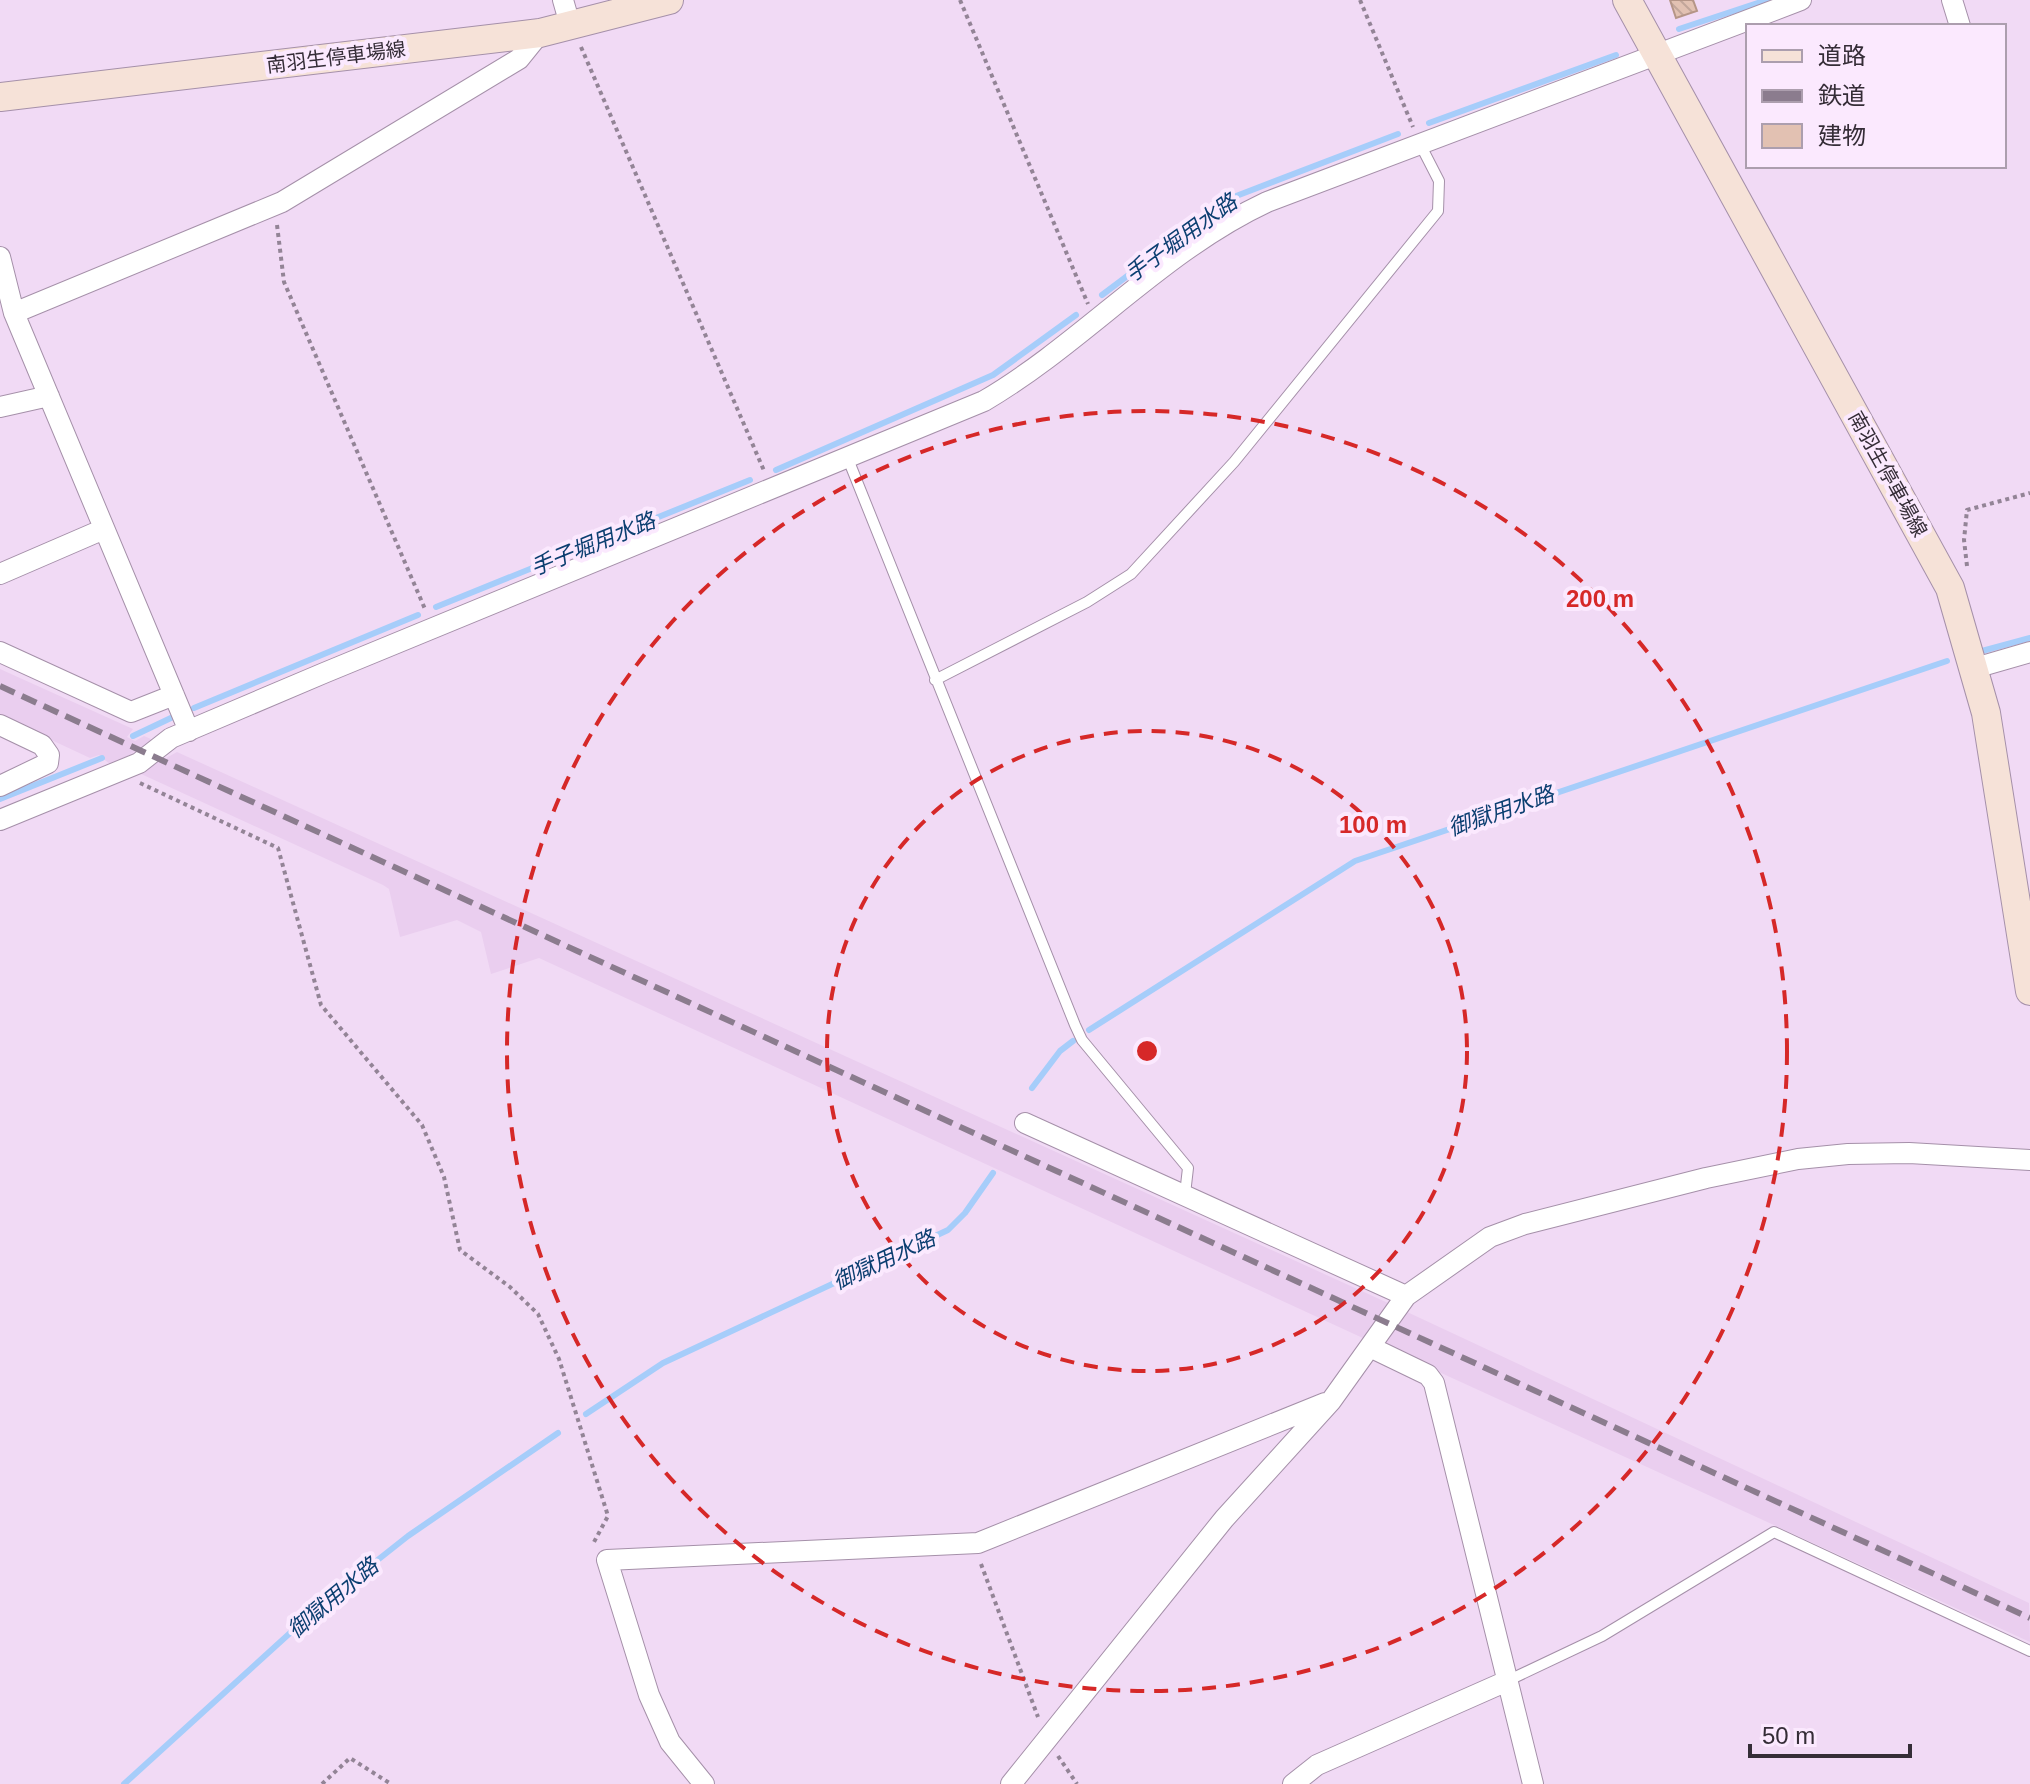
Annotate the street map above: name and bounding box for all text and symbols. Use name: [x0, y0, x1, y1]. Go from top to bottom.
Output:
legend: [1746, 24, 2006, 168]
street label: 南羽生停車場線: [265, 38, 407, 76]
text: 道路: [1818, 42, 1866, 69]
text: 鉄道: [1818, 82, 1866, 109]
text: 建物: [1818, 122, 1866, 149]
water label: 手子堀用水路: [1120, 188, 1243, 287]
street label: 南羽生停車場線: [1844, 407, 1932, 541]
water label: 手子堀用水路: [527, 507, 661, 580]
text: 200 m: [1566, 585, 1634, 612]
water label: 御獄用水路: [1445, 781, 1559, 841]
text: 100 m: [1339, 811, 1407, 838]
centre of rings: [1133, 1037, 1161, 1065]
water label: 御獄用水路: [829, 1225, 941, 1295]
water label: 御獄用水路: [283, 1552, 385, 1643]
scale bar: [1750, 1708, 1910, 1758]
text: 50 m: [1762, 1722, 1815, 1749]

